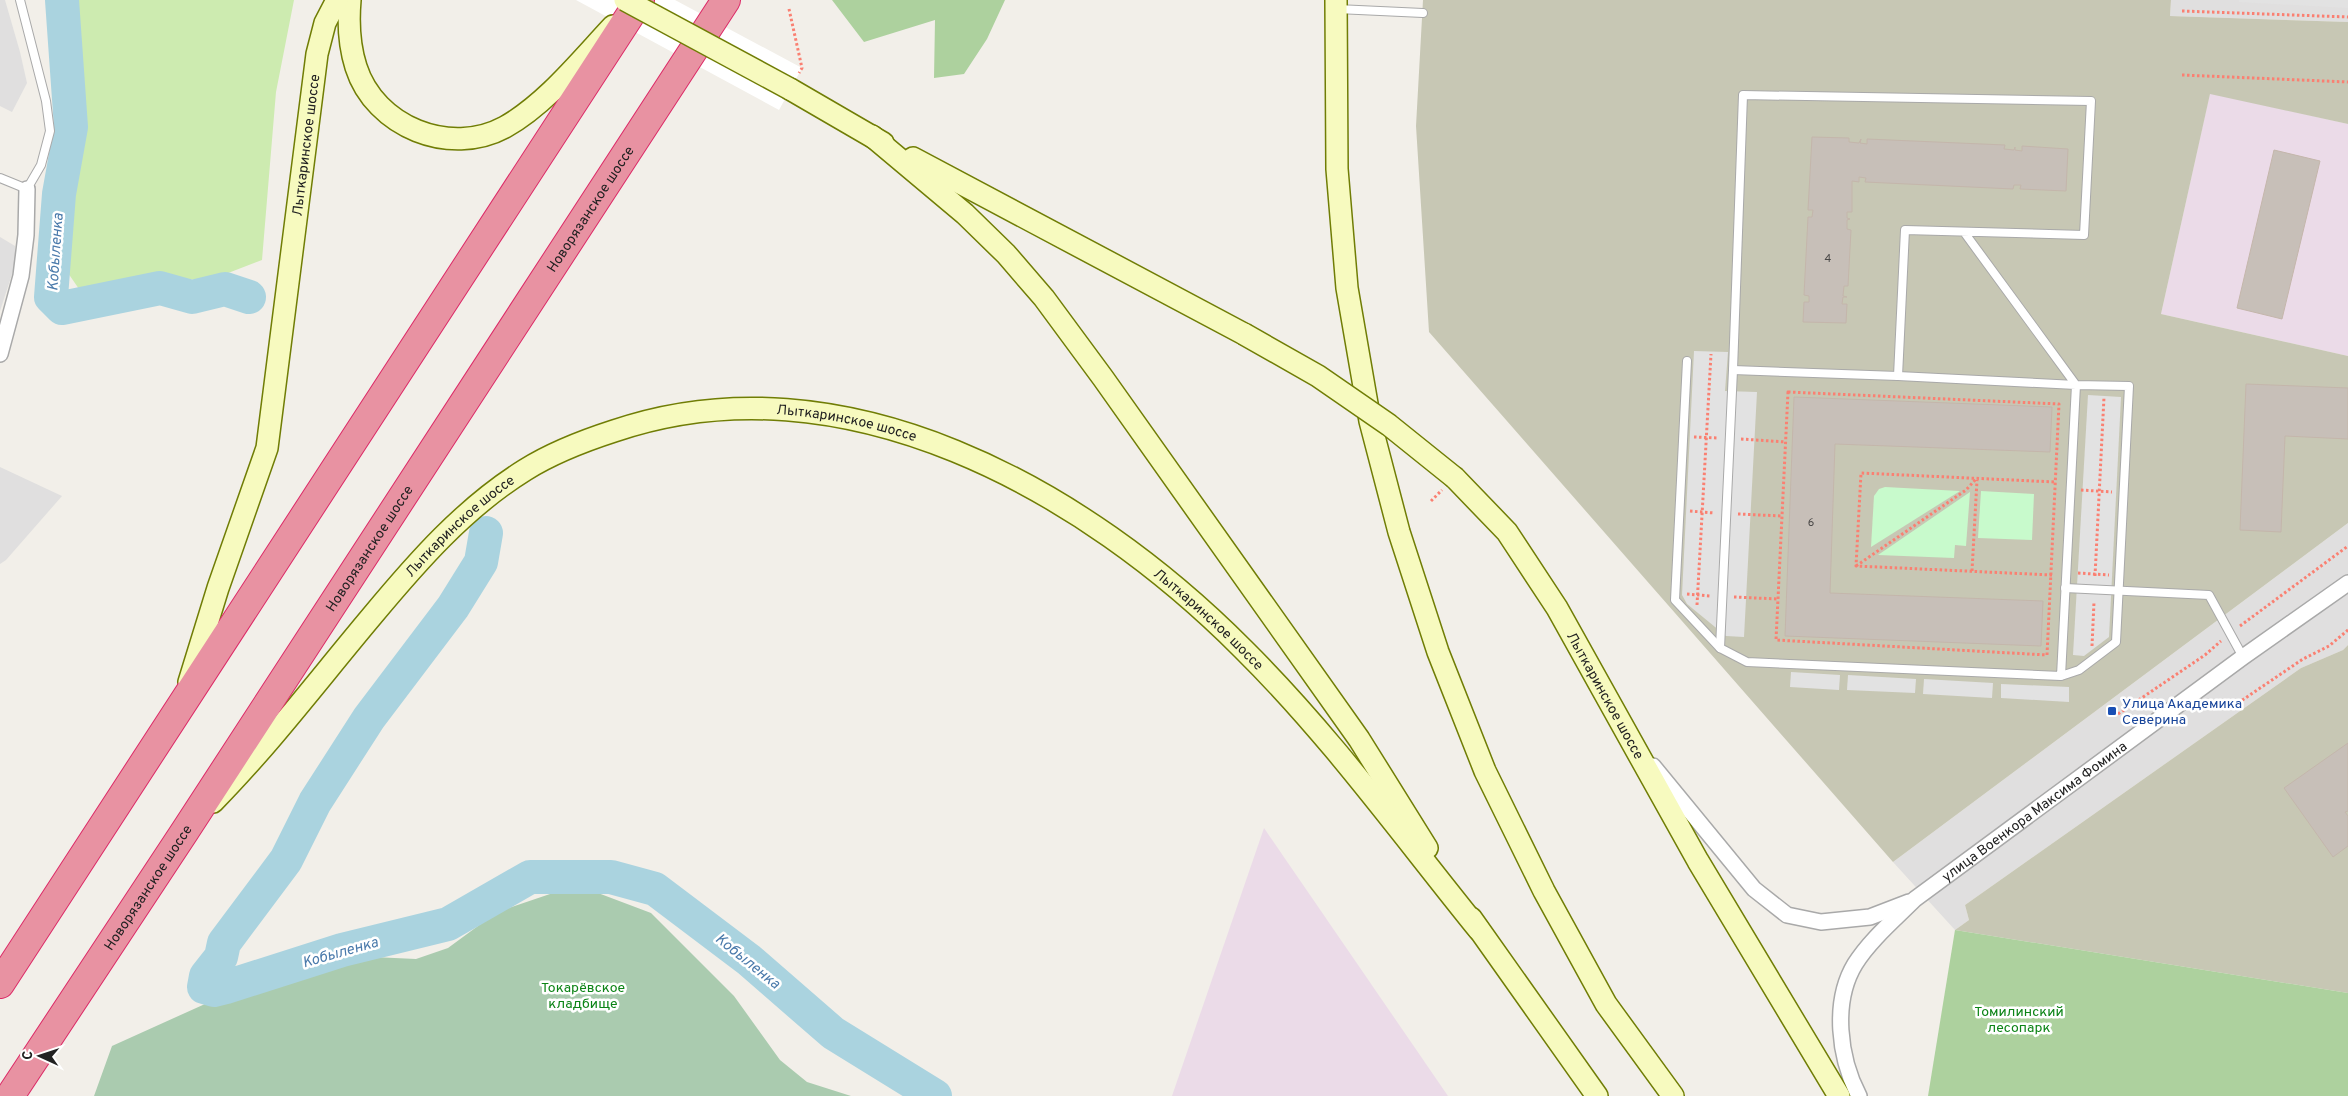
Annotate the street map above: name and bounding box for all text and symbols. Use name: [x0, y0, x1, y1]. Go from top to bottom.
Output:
street label: Лыткаринское шоссе: [289, 73, 324, 217]
street label: Новорязанское шоссе: [544, 143, 639, 276]
water label: Кобыленка: [44, 212, 69, 292]
house number: 4: [1825, 252, 1832, 266]
street label: Лыткаринское шоссе: [776, 402, 919, 446]
street label: Лыткаринское шоссе: [402, 472, 518, 581]
street label: Новорязанское шоссе: [323, 483, 418, 615]
house number: 6: [1808, 516, 1814, 530]
street label: Лыткаринское шоссе: [1150, 566, 1266, 675]
street label: Лыткаринское шоссе: [1562, 629, 1647, 763]
place label: Улица Академика Северина: [2122, 696, 2242, 729]
marker: Улица Академика Северина: [2106, 705, 2118, 717]
street label: улица Военкора Максима Фомина: [1939, 739, 2131, 886]
street label: Новорязанское шоссе: [101, 822, 197, 954]
water label: Кобыленка: [711, 930, 784, 994]
water label: Кобыленка: [300, 933, 381, 973]
park label: Токарёвское кладбище: [541, 980, 625, 1013]
park label: Томилинский лесопарк: [1974, 1004, 2064, 1037]
north arrow: [15, 1031, 65, 1081]
text: С: [20, 1050, 37, 1060]

